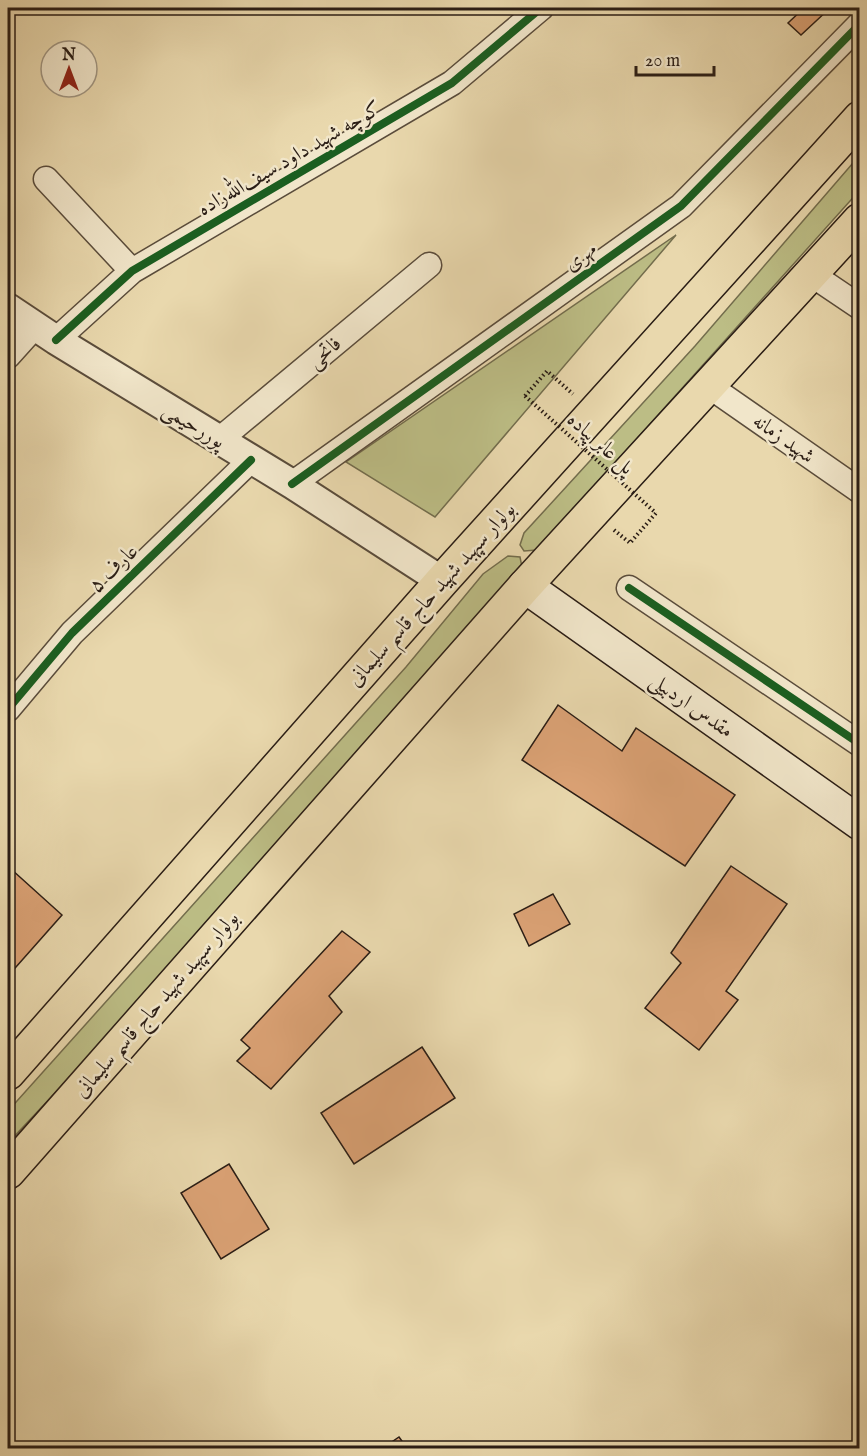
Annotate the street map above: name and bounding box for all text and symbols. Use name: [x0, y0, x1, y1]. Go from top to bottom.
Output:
north arrow: [39, 39, 99, 99]
scale bar: [636, 39, 714, 77]
text: N: [61, 46, 76, 66]
text: 20 m: [645, 50, 680, 73]
street label: کوچه شهید داود سیف‌الله‌زاده: [191, 91, 386, 223]
street label: مهری: [559, 236, 603, 278]
street label: فاتحی: [302, 331, 348, 375]
street label: پوررحیمی: [157, 397, 231, 456]
street label: پل عابر پیاده: [561, 407, 640, 482]
street label: شهید زمانه: [747, 408, 819, 470]
street label: بولوار سپهبد شهید حاج قاسم سلیمانی: [342, 497, 527, 697]
street label: عارف ۵: [83, 539, 145, 599]
street label: مقدس اردبیلی: [643, 668, 738, 746]
street label: بولوار سپهبد شهید حاج قاسم سلیمانی: [69, 906, 250, 1108]

